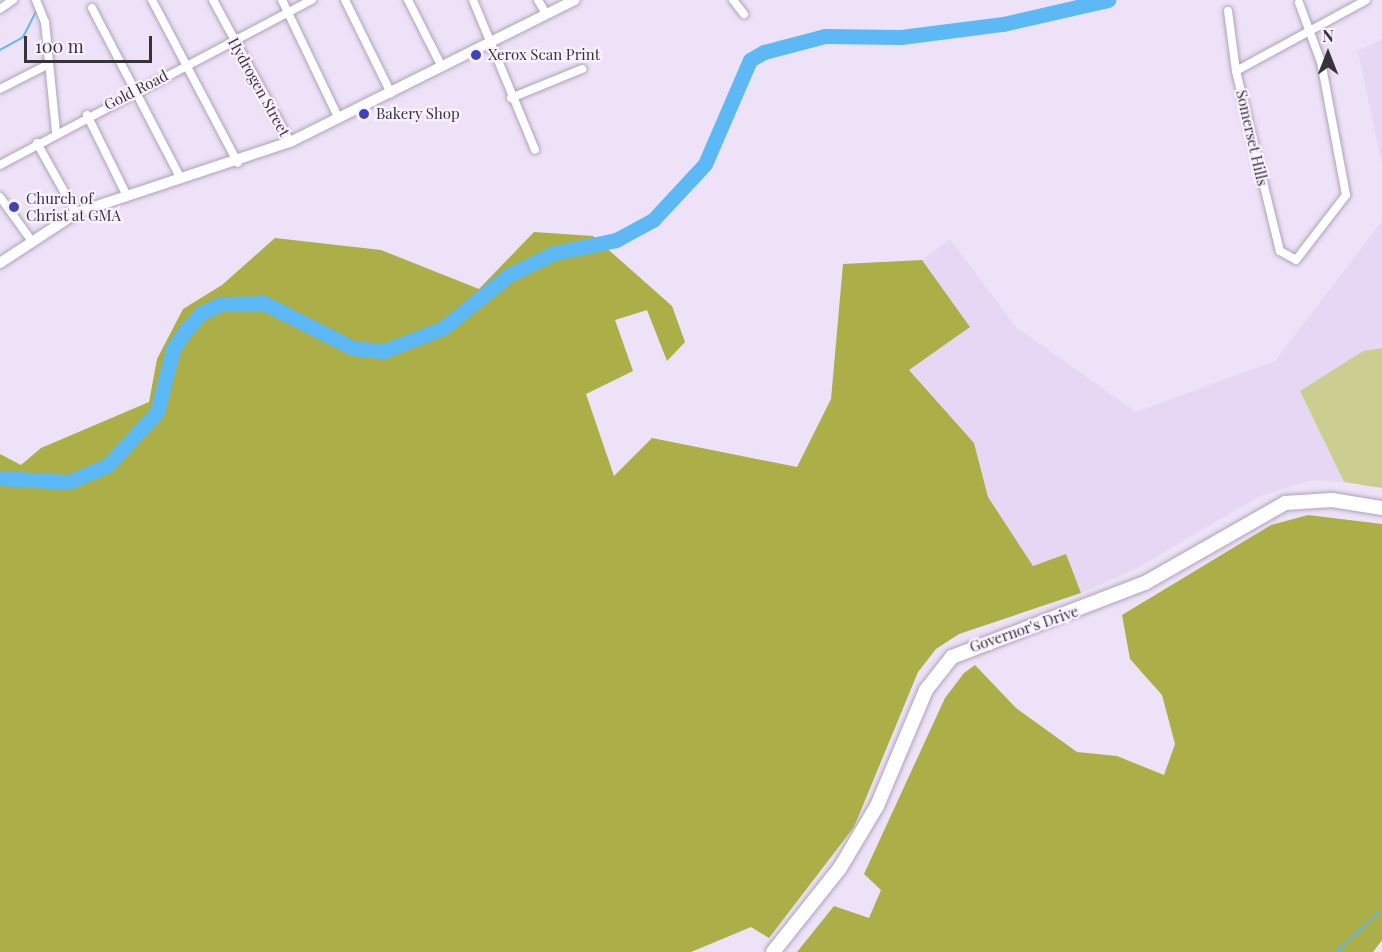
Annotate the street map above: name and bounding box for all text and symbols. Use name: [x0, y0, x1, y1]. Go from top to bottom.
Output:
scale bar: [27, 24, 154, 62]
north arrow: [1298, 24, 1358, 84]
text: N: [1322, 25, 1334, 46]
text: 100 m: [35, 34, 84, 58]
street label: Hydrogen Street: [224, 34, 294, 140]
place label: Xerox Scan Print: [488, 46, 600, 64]
marker: Xerox Scan Print: [469, 48, 483, 62]
street label: Gold Road: [101, 66, 171, 114]
street label: Somerset Hills: [1232, 88, 1272, 188]
place label: Bakery Shop: [376, 105, 460, 123]
marker: Bakery Shop: [357, 107, 371, 121]
place label: Church of Christ at GMA: [26, 189, 122, 224]
marker: Church of Christ at GMA: [7, 200, 21, 214]
street label: Governor's Drive: [967, 602, 1081, 656]

